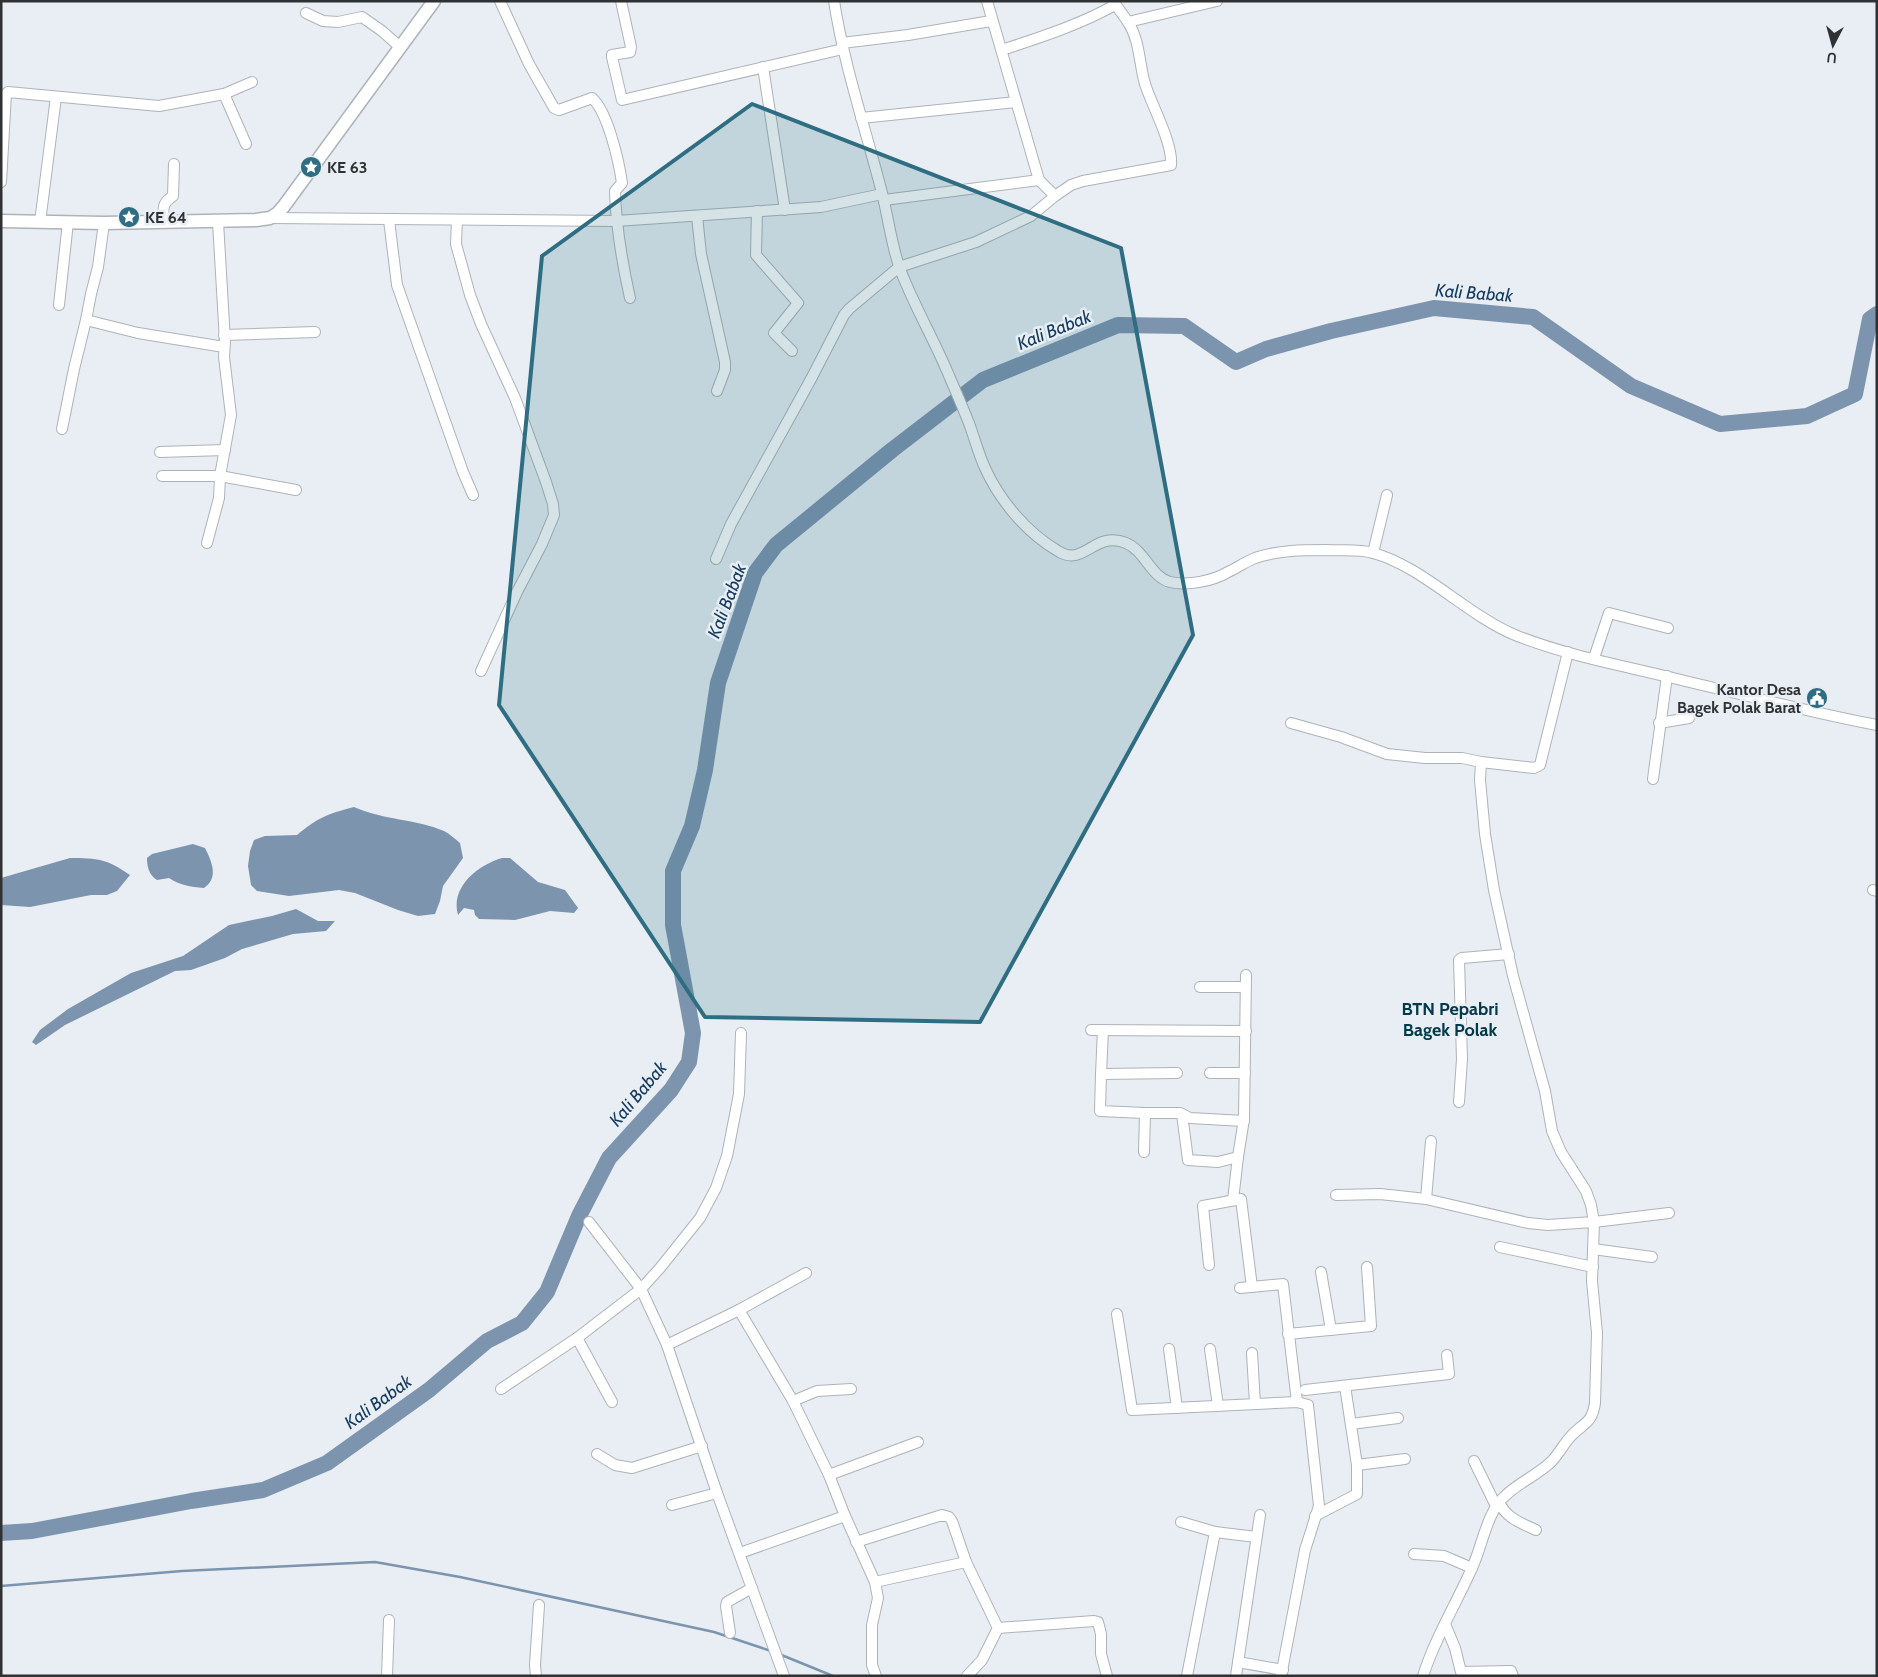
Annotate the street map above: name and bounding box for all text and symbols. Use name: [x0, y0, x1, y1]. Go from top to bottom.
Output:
north arrow: [1808, 20, 1858, 70]
text: U: [1826, 48, 1838, 67]
place icon: KE 63: [299, 155, 323, 179]
place label: KE 63: [327, 158, 367, 177]
place icon: KE 64: [117, 205, 141, 229]
place label: KE 64: [145, 208, 187, 227]
water label: Kali Babak: [1434, 279, 1515, 307]
water label: Kali Babak: [1014, 305, 1095, 355]
water label: Kali Babak: [703, 560, 752, 641]
place label: Kantor Desa Bagek Polak Barat: [1677, 680, 1801, 717]
public building icon: Kantor Desa Bagek Polak Barat: [1805, 686, 1829, 710]
district label: BTN Pepabri Bagek Polak: [1401, 998, 1499, 1041]
water label: Kali Babak: [605, 1056, 672, 1131]
water label: Kali Babak: [340, 1369, 417, 1434]

